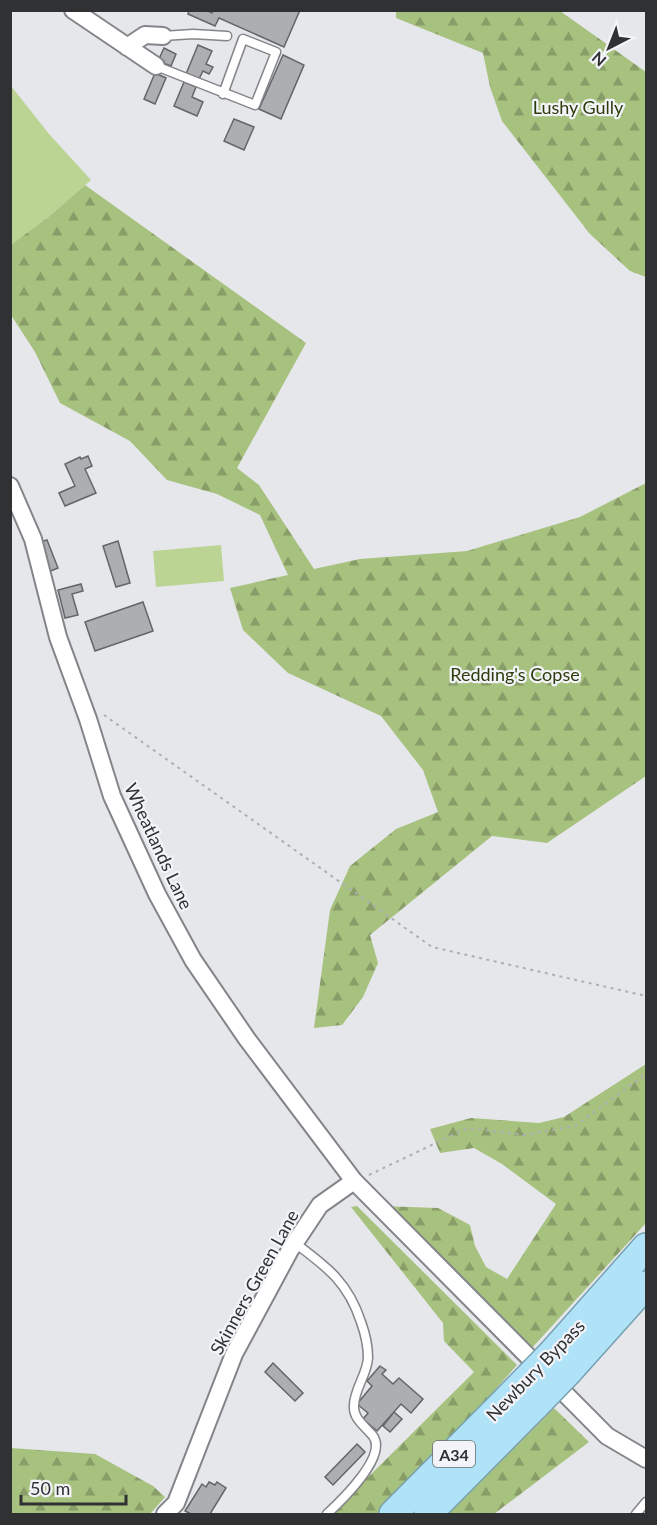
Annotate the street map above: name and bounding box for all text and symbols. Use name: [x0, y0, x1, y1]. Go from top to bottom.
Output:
north arrow: [579, 18, 639, 78]
text: N: [588, 48, 610, 71]
park label: Lushy Gully: [533, 96, 624, 118]
park label: Redding's Copse: [450, 663, 580, 685]
street label: Wheatlands Lane: [120, 779, 198, 913]
street label: Skinners Green Lane: [205, 1206, 303, 1358]
street label: Newbury Bypass: [481, 1315, 589, 1425]
road number: A34: [433, 1441, 475, 1467]
scale bar: [21, 1468, 126, 1506]
text: 50 m: [30, 1477, 70, 1499]

